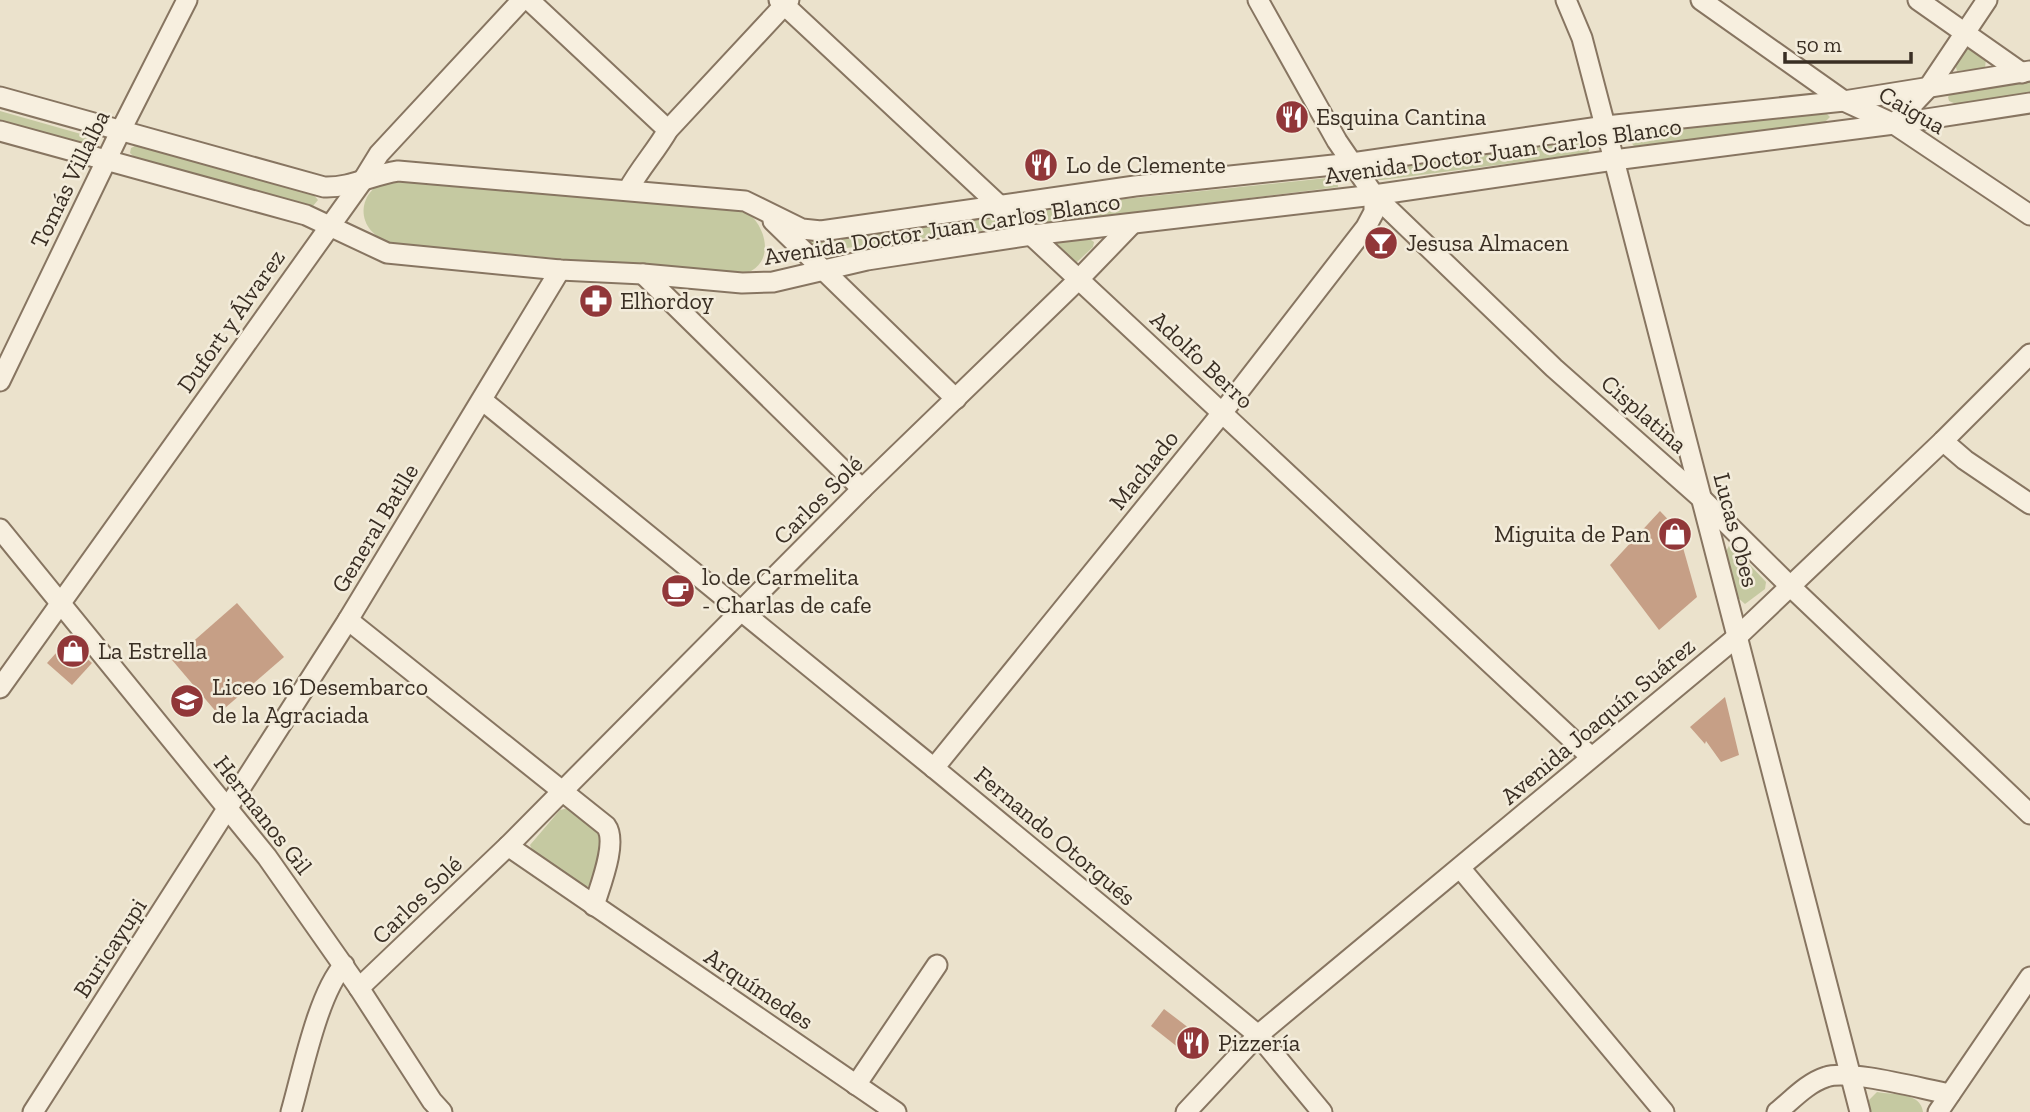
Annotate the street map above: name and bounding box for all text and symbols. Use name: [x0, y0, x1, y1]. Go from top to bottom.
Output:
scale bar: [1785, 21, 1911, 65]
text: 50 m: [1796, 32, 1842, 57]
street label: Caigua: [1874, 79, 1951, 140]
restaurant icon: Esquina Cantina: [1273, 98, 1311, 136]
place label: Esquina Cantina: [1316, 102, 1487, 131]
street label: Tomás Villalba: [24, 105, 116, 253]
street label: Avenida Doctor Juan Carlos Blanco: [1323, 111, 1683, 190]
restaurant icon: Lo de Clemente: [1022, 146, 1060, 184]
place label: Lo de Clemente: [1066, 150, 1226, 179]
street label: Avenida Doctor Juan Carlos Blanco: [762, 186, 1122, 271]
bar icon: Jesusa Almacen: [1362, 224, 1400, 262]
place label: Jesusa Almacen: [1406, 228, 1569, 257]
street label: Dufort y Álvarez: [170, 243, 291, 398]
pharmacy icon: Elhordoy: [577, 282, 615, 320]
place label: Elhordoy: [620, 286, 714, 315]
street label: Adolfo Berro: [1145, 304, 1260, 415]
street label: Cisplatina: [1595, 368, 1694, 459]
street label: Machado: [1103, 424, 1185, 515]
street label: Carlos Solé: [767, 449, 868, 550]
street label: General Batlle: [325, 458, 424, 598]
street label: Lucas Obes: [1707, 470, 1766, 590]
shop icon: Miguita de Pan: [1656, 515, 1694, 553]
place label: Miguita de Pan: [1494, 519, 1650, 548]
place label: lo de Carmelita - Charlas de cafe: [702, 562, 872, 619]
cafe icon: lo de Carmelita - Charlas de cafe: [659, 572, 697, 610]
street label: Avenida Joaquín Suárez: [1495, 631, 1701, 810]
shop icon: La Estrella: [54, 632, 92, 670]
place label: La Estrella: [98, 636, 208, 665]
place label: Liceo 16 Desembarco de la Agraciada: [212, 672, 428, 729]
school or university icon: Liceo 16 Desembarco de la Agraciada: [168, 682, 206, 720]
street label: Hermanos Gil: [208, 749, 319, 880]
street label: Fernando Otorgués: [969, 760, 1142, 911]
street label: Carlos Solé: [365, 849, 468, 950]
street label: Buricayupi: [67, 892, 153, 1003]
street label: Arquímedes: [699, 941, 819, 1036]
restaurant icon: Pizzería: [1174, 1024, 1212, 1062]
place label: Pizzería: [1218, 1028, 1301, 1057]

